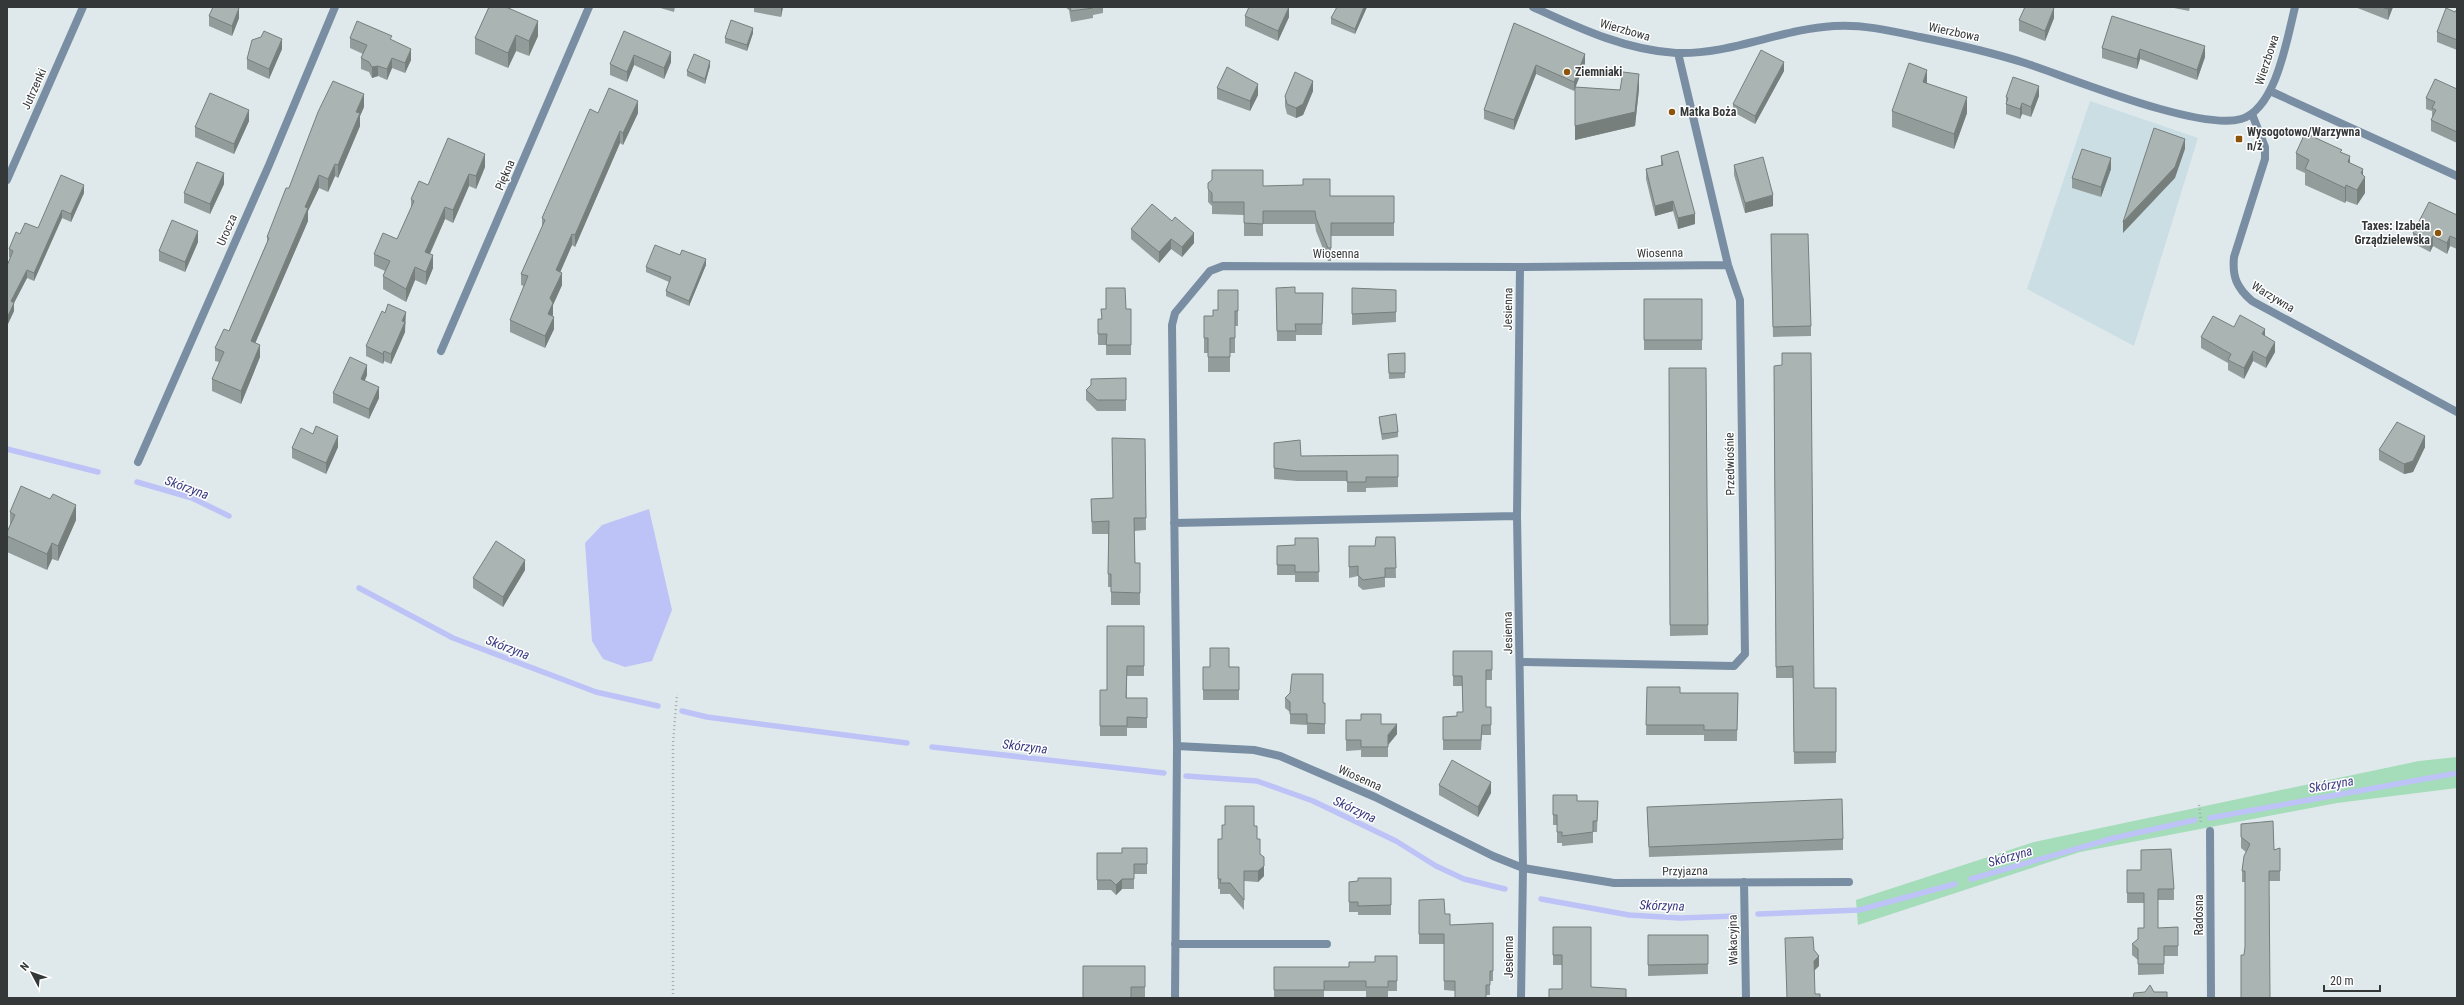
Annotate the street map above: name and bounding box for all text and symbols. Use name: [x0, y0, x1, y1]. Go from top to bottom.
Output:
street label: Wierzbowa: [1598, 16, 1652, 44]
street label: Wierzbowa: [1927, 20, 1981, 44]
street label: Wierzbowa: [2252, 33, 2282, 87]
place label: Ziemniaki: [1575, 65, 1622, 79]
street label: Jutrzenki: [19, 66, 49, 112]
marker: Ziemniaki: [1562, 67, 1572, 77]
place label: Matka Boża: [1680, 105, 1737, 119]
marker: Matka Boża: [1667, 107, 1677, 117]
place label: Wysogotowo/Warzywna n/ż: [2247, 125, 2361, 153]
marker: Wysogotowo/Warzywna n/ż: [2234, 134, 2244, 144]
street label: Piękna: [492, 157, 518, 192]
street label: Urocza: [214, 212, 240, 248]
place label: Taxes: Izabela Grządzielewska: [2355, 219, 2430, 247]
marker: Taxes: Izabela Grządzielewska: [2433, 228, 2443, 238]
street label: Wiosenna: [1637, 246, 1684, 260]
street label: Wiosenna: [1313, 247, 1359, 261]
street label: Warzywna: [2249, 279, 2297, 315]
street label: Jesienna: [1501, 287, 1515, 330]
street label: Przedwiośnie: [1722, 432, 1738, 496]
water label: Skórzyna: [163, 473, 211, 502]
street label: Jesienna: [1501, 611, 1515, 654]
water label: Skórzyna: [484, 632, 532, 663]
water label: Skórzyna: [1002, 736, 1048, 757]
street label: Wiosenna: [1336, 762, 1384, 794]
water label: Skórzyna: [2307, 773, 2355, 796]
water label: Skórzyna: [1331, 793, 1378, 826]
water label: Skórzyna: [1986, 843, 2034, 870]
street label: Przyjazna: [1662, 864, 1708, 878]
street label: Radosna: [2192, 894, 2206, 936]
water label: Skórzyna: [1639, 897, 1685, 914]
street label: Wakacyjna: [1726, 914, 1740, 965]
street label: Jesienna: [1502, 935, 1516, 978]
north arrow: [12, 953, 52, 993]
text: N: [18, 960, 32, 974]
scale bar: [2324, 967, 2380, 993]
text: 20 m: [2330, 974, 2354, 988]

